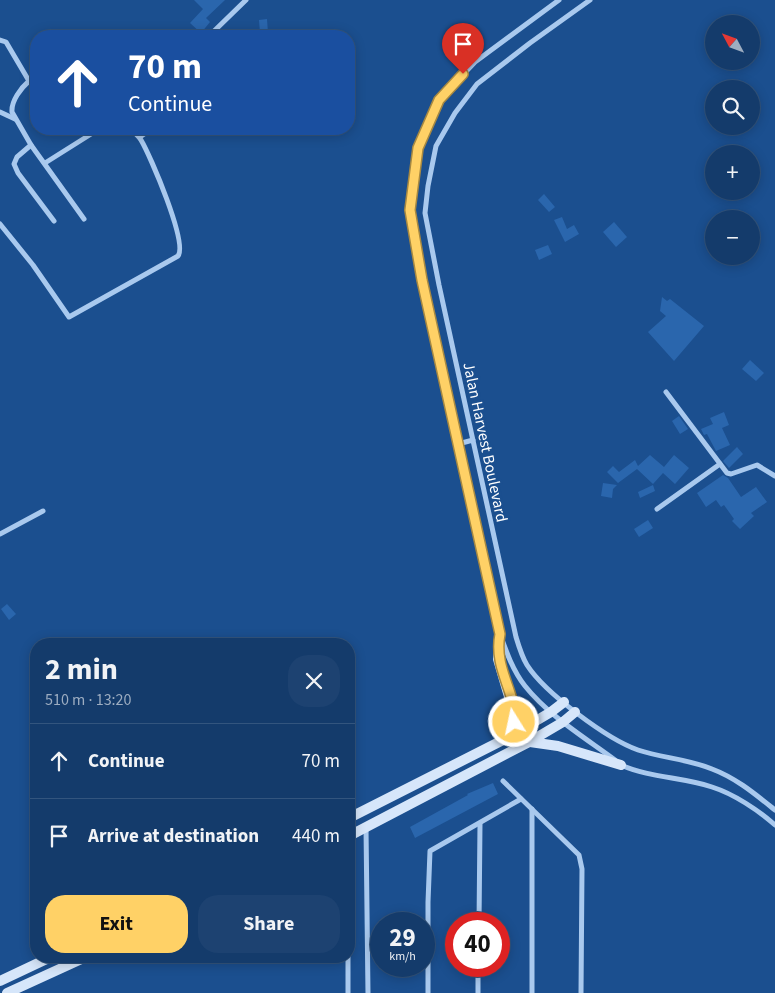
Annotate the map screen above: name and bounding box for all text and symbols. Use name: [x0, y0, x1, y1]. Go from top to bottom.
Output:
north arrow: [705, 15, 760, 70]
map controls: [705, 15, 760, 265]
pin: [442, 23, 484, 74]
icon: arrive: [449, 30, 477, 58]
text: 70 m: [128, 42, 202, 92]
icon: ahead: [45, 50, 110, 115]
button: search: [705, 80, 760, 135]
text: Continue: [128, 88, 212, 120]
button: +: [705, 145, 760, 200]
button: −: [705, 210, 760, 265]
street label: Jalan Harvest Boulevard: [457, 360, 513, 524]
text: 2 min: [45, 648, 118, 691]
button: close: [288, 655, 340, 707]
text: 510 m · 13:20: [45, 689, 132, 711]
position arrow: [487, 695, 539, 747]
icon: ahead: [45, 747, 73, 775]
text: Continue: [88, 748, 165, 775]
text: 70 m: [302, 748, 340, 775]
icon: arrive: [45, 822, 73, 850]
text: Arrive at destination: [88, 823, 259, 850]
text: 440 m: [292, 823, 340, 850]
button: Exit: [45, 895, 188, 953]
button: Share: [198, 895, 340, 953]
speed limit sign: 40: [445, 912, 510, 977]
text: 29: [389, 920, 416, 956]
text: km/h: [389, 948, 416, 965]

